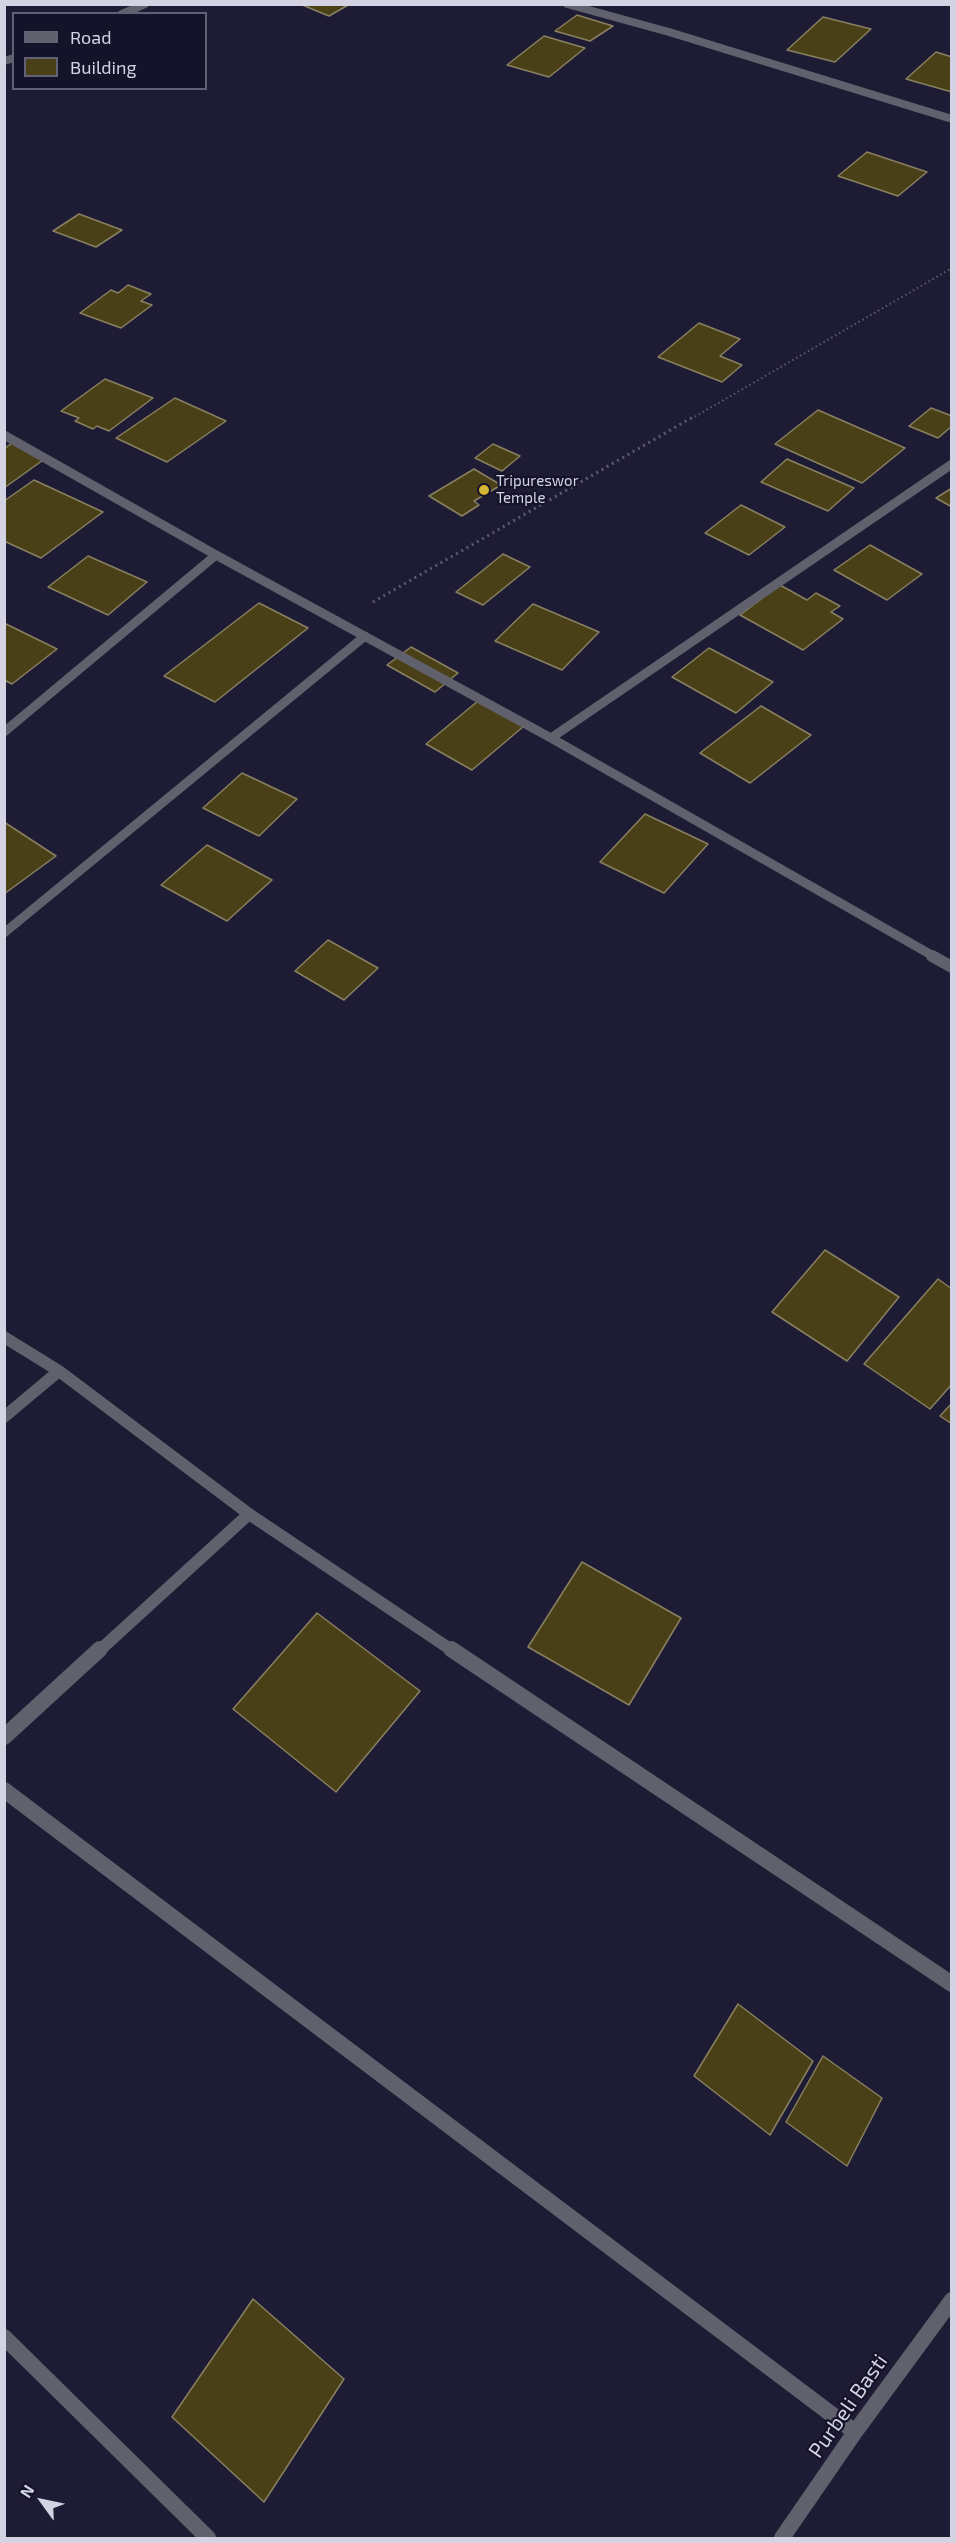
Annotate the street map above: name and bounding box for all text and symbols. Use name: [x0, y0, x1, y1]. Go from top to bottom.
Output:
legend: [12, 12, 207, 90]
text: Road: [70, 26, 111, 48]
text: Building: [70, 56, 137, 78]
place label: Tripureswor Temple: [496, 472, 579, 507]
marker: Tripureswor Temple: [477, 483, 491, 497]
street label: Purbeli Basti: [803, 2349, 893, 2463]
north arrow: [12, 2471, 72, 2531]
text: N: [15, 2481, 38, 2501]

